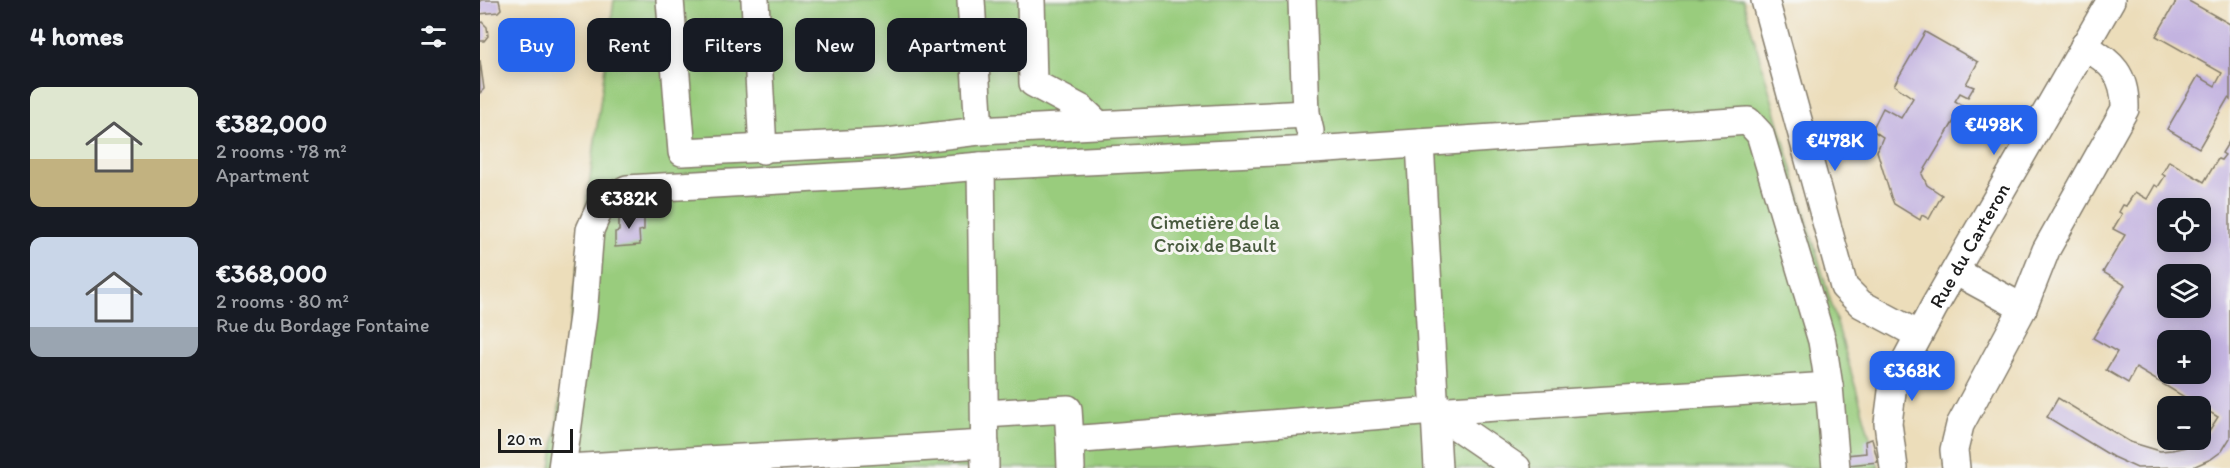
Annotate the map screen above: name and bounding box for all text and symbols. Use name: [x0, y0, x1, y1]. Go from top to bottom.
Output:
chip: Buy: [498, 18, 575, 72]
chip: Rent: [587, 18, 671, 72]
chip: Filters: [683, 18, 783, 72]
chip: New: [795, 18, 875, 72]
chip: Apartment: [887, 18, 1027, 72]
text: 4 homes: [30, 20, 124, 52]
icon: filters: [417, 20, 450, 53]
pin: €498K: [1952, 105, 2036, 156]
text: €382,000: [216, 107, 327, 139]
icon: home: [78, 111, 150, 183]
text: €498K: [1965, 112, 2023, 136]
pin: €478K: [1793, 121, 1877, 172]
text: €478K: [1806, 128, 1864, 152]
text: 2 rooms · 78 m²: [216, 139, 347, 163]
text: Apartment: [216, 163, 309, 187]
street label: Rue du Carteron: [1924, 178, 2015, 312]
pin: €382K: [587, 179, 671, 230]
text: €382K: [601, 186, 657, 210]
map controls: [2157, 198, 2211, 450]
button: locate: [2157, 198, 2211, 252]
park label: Cimetière de la Croix de Bault: [1150, 210, 1280, 257]
text: €368,000: [216, 257, 327, 289]
icon: home: [78, 261, 150, 333]
button: layers: [2157, 264, 2211, 318]
text: 2 rooms · 80 m²: [216, 289, 349, 313]
text: Rue du Bordage Fontaine: [216, 313, 429, 337]
button: +: [2157, 330, 2211, 384]
pin: €368K: [1870, 351, 1954, 402]
text: €368K: [1884, 358, 1940, 382]
button: −: [2157, 396, 2211, 450]
scale bar: [498, 426, 573, 454]
text: 20 m: [507, 430, 542, 449]

